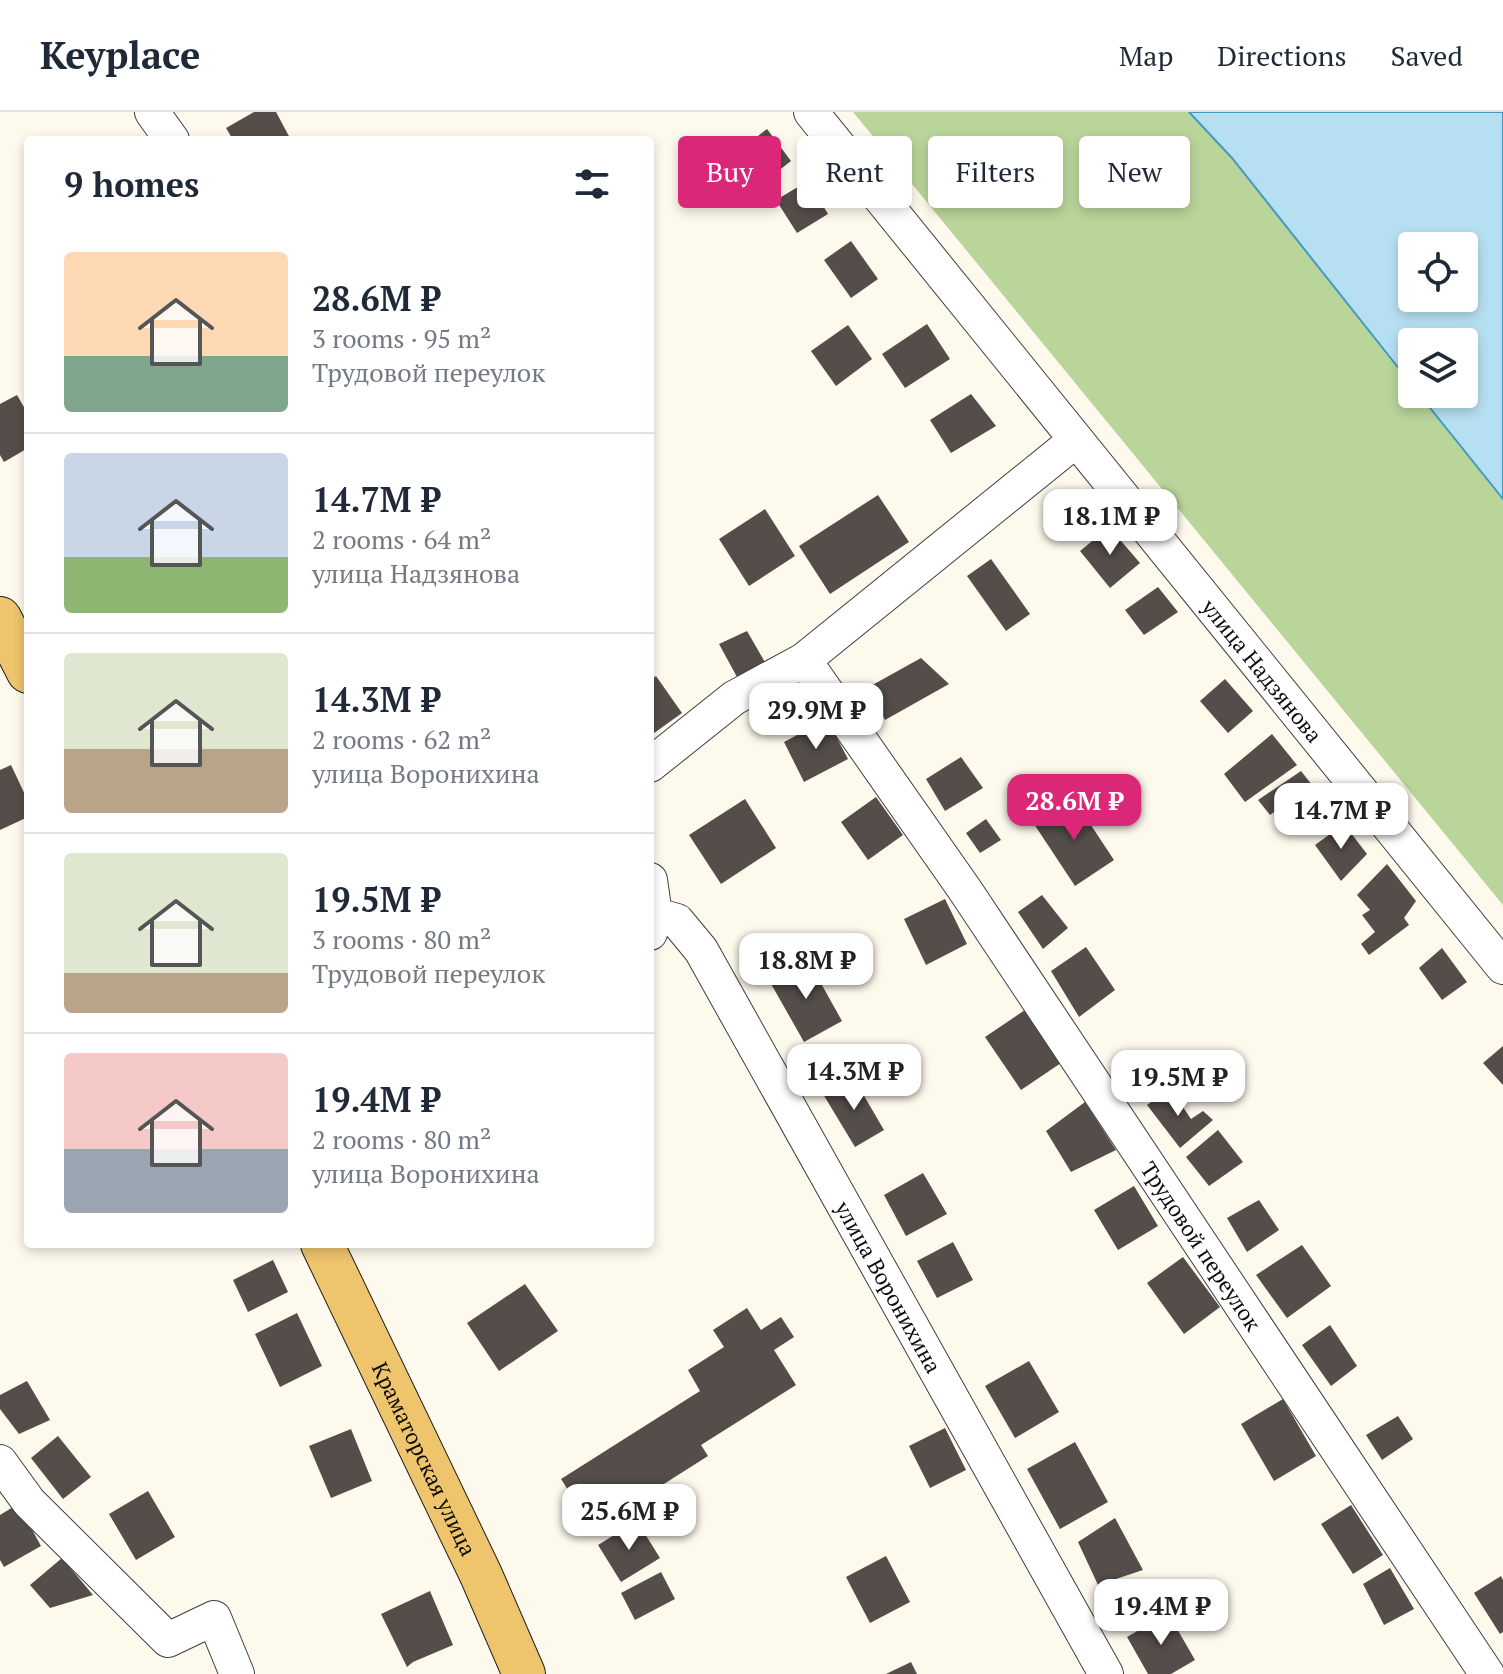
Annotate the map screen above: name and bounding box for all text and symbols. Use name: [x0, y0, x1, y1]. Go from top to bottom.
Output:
text: Keyplace: [40, 30, 200, 80]
text: Map: [1119, 37, 1173, 74]
text: Directions: [1217, 37, 1347, 74]
text: Saved: [1391, 37, 1463, 74]
chip: Buy: [678, 136, 781, 208]
chip: Rent: [797, 136, 912, 208]
chip: Filters: [928, 136, 1063, 208]
chip: New: [1079, 136, 1190, 208]
text: 9 homes: [64, 162, 199, 207]
icon: filters: [570, 162, 614, 206]
map controls: [1398, 232, 1478, 408]
button: locate: [1398, 232, 1478, 312]
text: 28.6M ₽: [312, 276, 440, 321]
icon: home: [128, 284, 224, 380]
text: 3 rooms · 95 m²: [312, 321, 491, 355]
button: layers: [1398, 328, 1478, 408]
text: Трудовой переулок: [312, 355, 545, 389]
text: 14.7M ₽: [312, 477, 440, 522]
icon: home: [128, 485, 224, 581]
pin: 18.1M ₽: [1036, 489, 1184, 557]
text: 18.1M ₽: [1061, 498, 1159, 532]
text: 2 rooms · 64 m²: [312, 522, 491, 556]
text: улица Надзянова: [312, 556, 520, 590]
street label: улица Надзянова: [1195, 592, 1329, 748]
text: 14.3M ₽: [312, 677, 440, 722]
pin: 29.9M ₽: [742, 683, 890, 751]
icon: home: [128, 685, 224, 781]
text: 29.9M ₽: [767, 692, 865, 726]
text: 2 rooms · 62 m²: [312, 722, 491, 756]
text: улица Воронихина: [312, 756, 540, 790]
pin: 28.6M ₽: [1000, 774, 1148, 842]
text: 28.6M ₽: [1025, 783, 1123, 817]
pin: 14.7M ₽: [1267, 783, 1415, 851]
text: 14.7M ₽: [1292, 792, 1390, 826]
text: 19.5M ₽: [312, 877, 440, 922]
icon: home: [128, 885, 224, 981]
text: 3 rooms · 80 m²: [312, 922, 491, 956]
pin: 18.8M ₽: [732, 933, 880, 1001]
text: 18.8M ₽: [757, 942, 855, 976]
text: Трудовой переулок: [312, 956, 545, 990]
pin: 14.3M ₽: [780, 1044, 928, 1112]
pin: 19.5M ₽: [1104, 1050, 1252, 1118]
text: 14.3M ₽: [805, 1053, 903, 1087]
text: 19.5M ₽: [1129, 1059, 1227, 1093]
text: 19.4M ₽: [312, 1077, 440, 1122]
icon: home: [128, 1085, 224, 1181]
text: 2 rooms · 80 m²: [312, 1122, 491, 1156]
street label: Трудовой переулок: [1135, 1155, 1269, 1336]
text: улица Воронихина: [312, 1156, 540, 1190]
street label: улица Воронихина: [829, 1194, 949, 1378]
street label: Краматорская улица: [366, 1357, 484, 1560]
pin: 25.6M ₽: [555, 1484, 703, 1552]
text: 25.6M ₽: [580, 1493, 678, 1527]
pin: 19.4M ₽: [1087, 1579, 1235, 1647]
text: 19.4M ₽: [1112, 1588, 1210, 1622]

